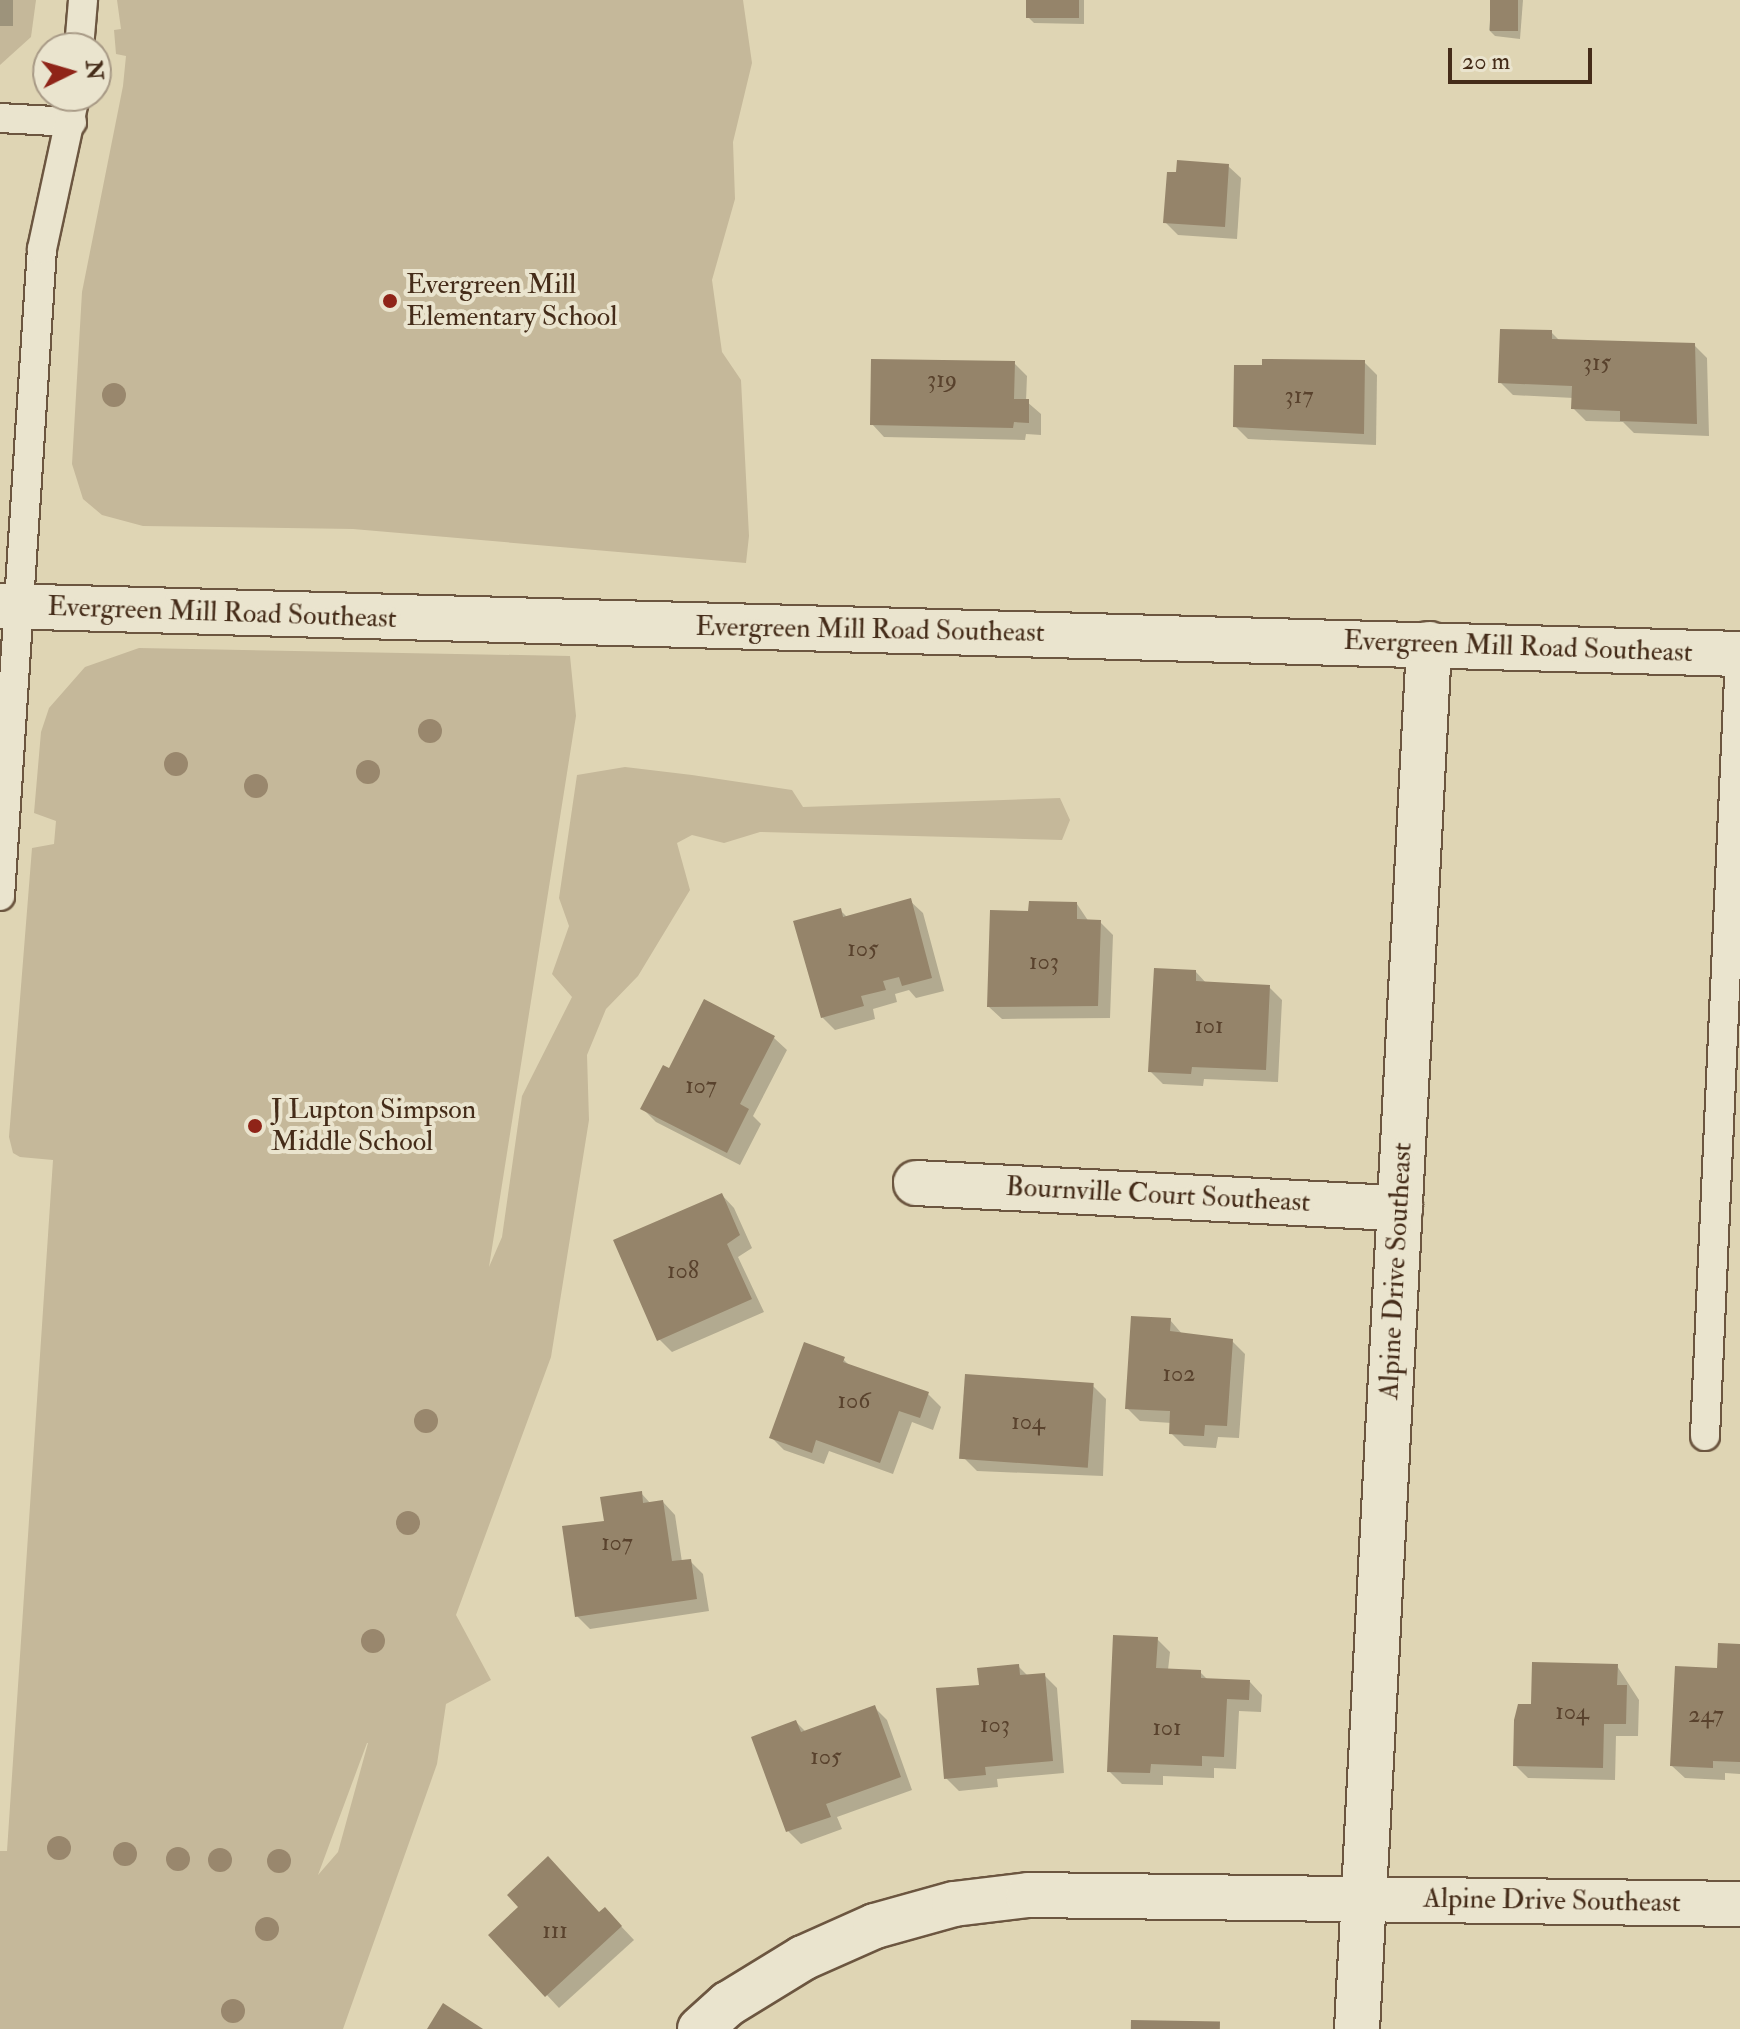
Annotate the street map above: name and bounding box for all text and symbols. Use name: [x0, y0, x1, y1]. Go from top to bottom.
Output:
north arrow: [32, 32, 112, 112]
scale bar: [1452, 32, 1596, 82]
text: 20 m: [1462, 46, 1510, 77]
text: N: [79, 59, 109, 81]
place label: Evergreen Mill Elementary School: [406, 268, 617, 334]
marker: Evergreen Mill Elementary School: [381, 292, 399, 310]
house number: 315: [1583, 349, 1611, 377]
house number: 319: [927, 366, 957, 394]
house number: 317: [1285, 382, 1313, 410]
street label: Evergreen Mill Road Southeast: [47, 590, 397, 636]
street label: Evergreen Mill Road Southeast: [695, 610, 1045, 650]
street label: Evergreen Mill Road Southeast: [1343, 624, 1693, 670]
house number: 105: [847, 935, 879, 963]
house number: 103: [1029, 948, 1059, 976]
house number: 101: [1194, 1012, 1224, 1040]
house number: 107: [685, 1072, 717, 1100]
place label: J Lupton Simpson Middle School: [271, 1093, 476, 1159]
marker: J Lupton Simpson Middle School: [246, 1117, 264, 1135]
street label: Alpine Drive Southeast: [1372, 1142, 1420, 1400]
street label: Bournville Court Southeast: [1005, 1170, 1311, 1220]
house number: 108: [667, 1257, 699, 1285]
house number: 102: [1163, 1360, 1195, 1388]
house number: 106: [838, 1387, 870, 1415]
house number: 104: [1011, 1408, 1045, 1436]
house number: 107: [601, 1529, 633, 1557]
house number: 104: [1555, 1698, 1589, 1726]
house number: 247: [1688, 1701, 1724, 1729]
house number: 103: [980, 1711, 1010, 1739]
house number: 101: [1152, 1714, 1182, 1742]
house number: 105: [810, 1743, 842, 1771]
street label: Alpine Drive Southeast: [1423, 1882, 1681, 1920]
house number: 111: [542, 1917, 568, 1945]

